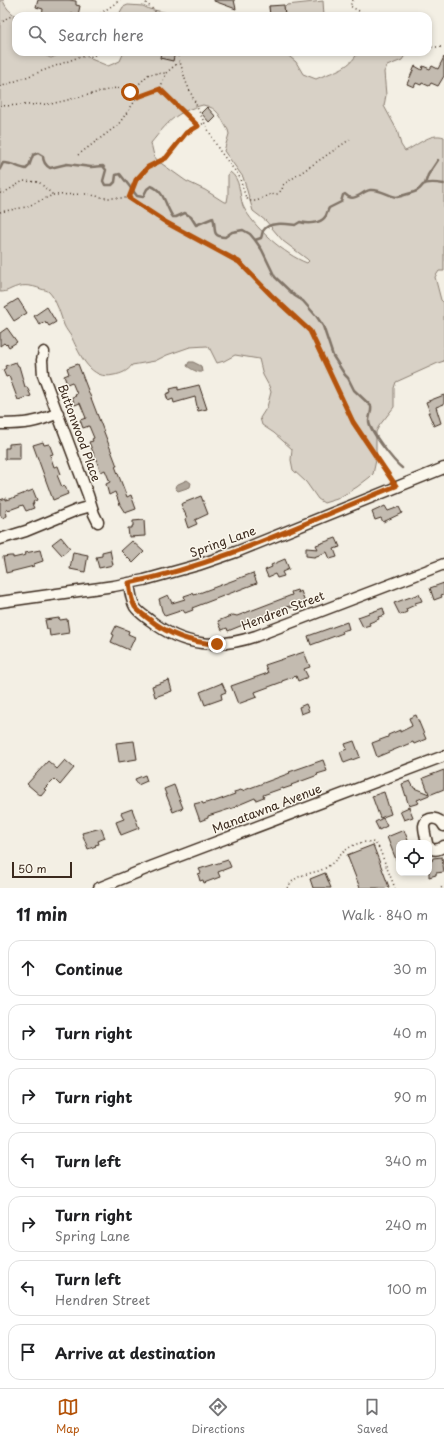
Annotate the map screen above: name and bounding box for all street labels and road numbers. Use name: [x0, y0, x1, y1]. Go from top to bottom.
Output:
street label: Buttonwood Place: [54, 381, 106, 484]
street label: Spring Lane: [187, 521, 259, 561]
street label: Hendren Street: [238, 586, 327, 634]
street label: Manatawna Avenue: [209, 779, 324, 837]

